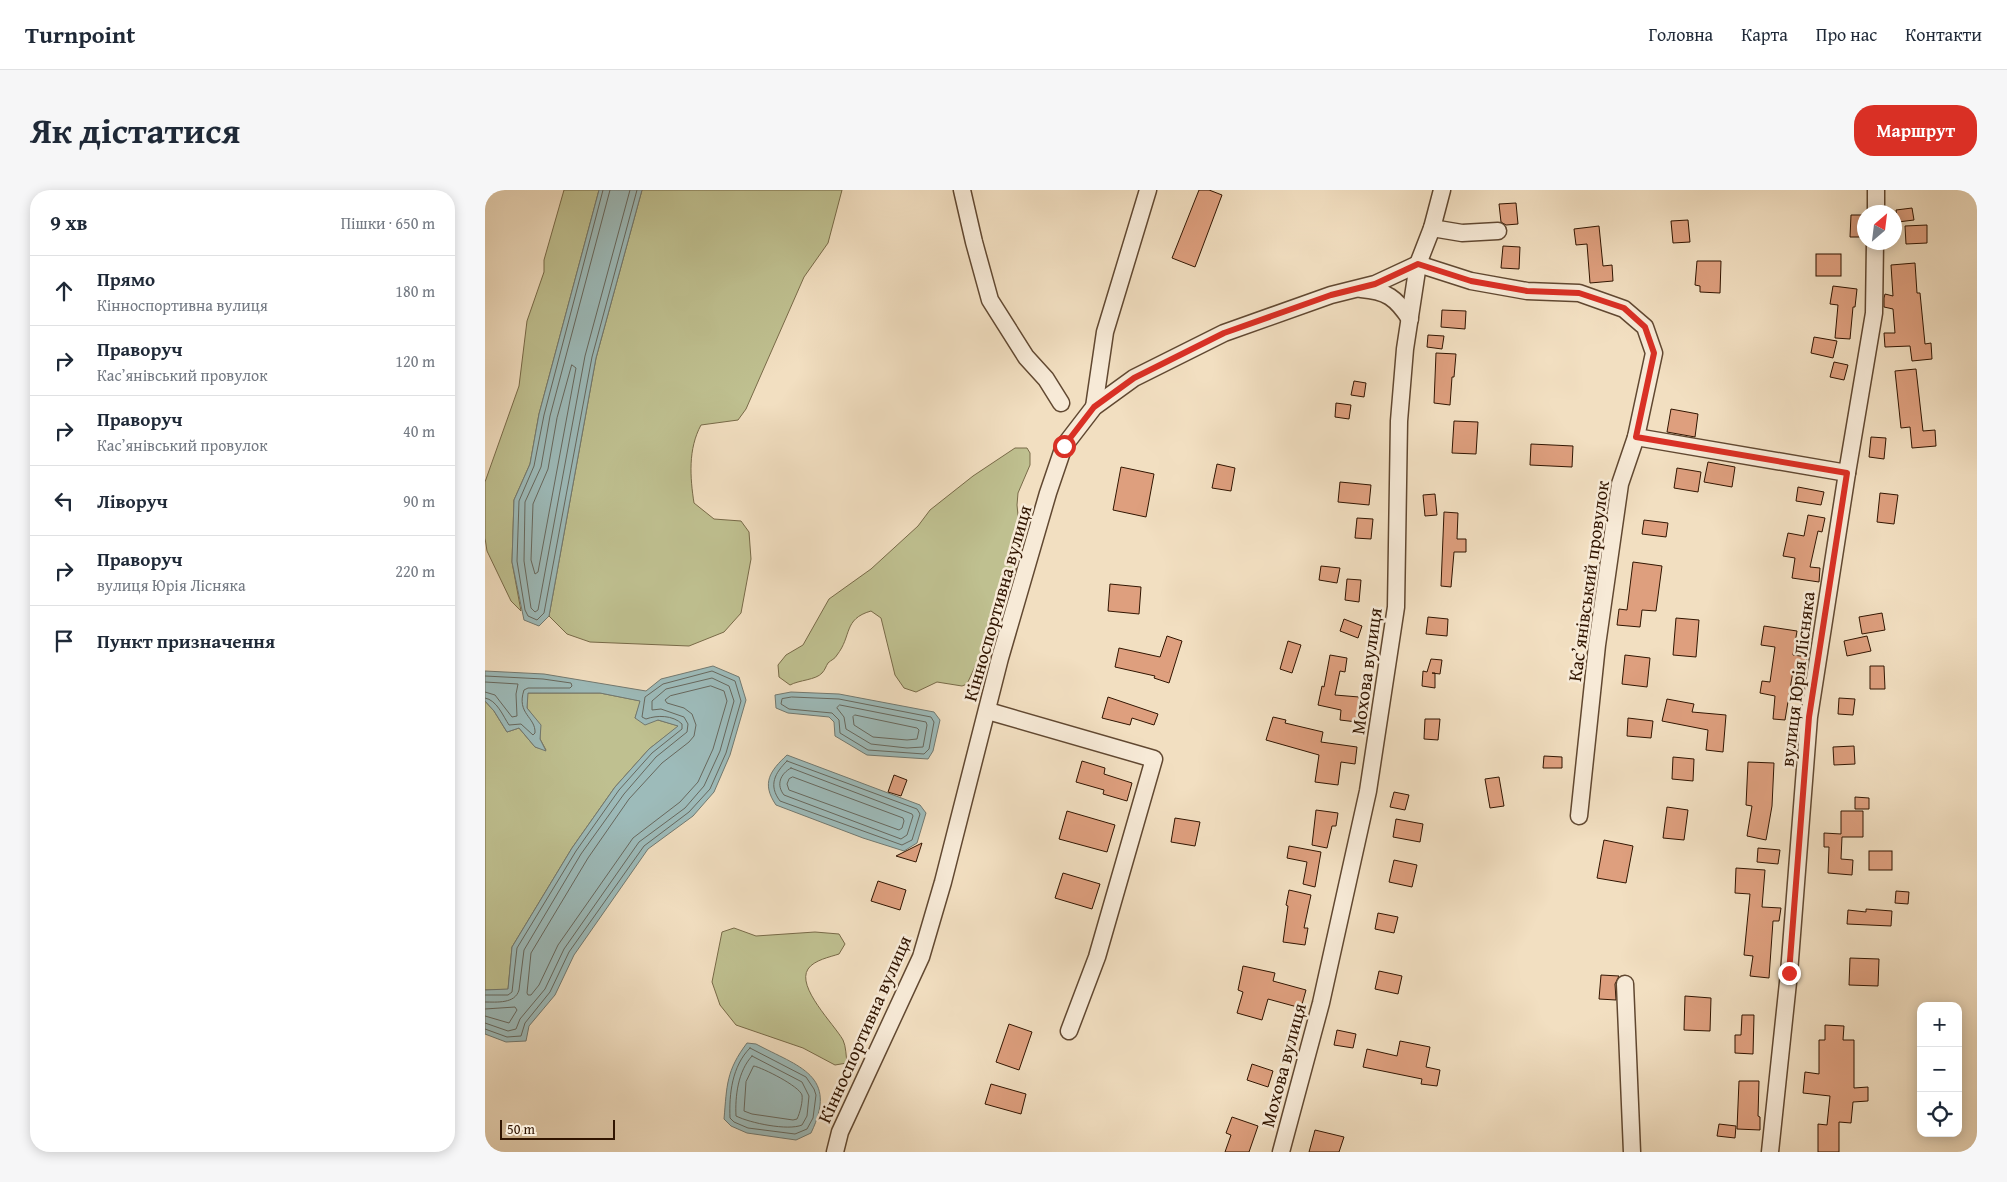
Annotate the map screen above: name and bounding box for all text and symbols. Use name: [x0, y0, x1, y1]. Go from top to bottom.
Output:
text: Turnpoint: [25, 17, 135, 52]
text: Головна: [1648, 21, 1713, 48]
text: Карта: [1741, 21, 1788, 48]
text: Про нас: [1816, 21, 1877, 48]
text: Контакти: [1905, 21, 1982, 48]
text: Як дістатися: [30, 105, 240, 156]
button: Маршрут: [1854, 105, 1977, 156]
north arrow: [1857, 205, 1902, 250]
text: 9 хв: [50, 207, 88, 238]
text: Пішки · 650 m: [341, 211, 435, 235]
text: Прямо: [97, 265, 155, 293]
icon: ahead: [50, 277, 78, 305]
text: 180 m: [395, 279, 435, 303]
text: Кінноспортивна вулиця: [97, 293, 268, 317]
text: Праворуч: [97, 335, 182, 363]
icon: right: [50, 347, 78, 375]
text: 120 m: [395, 349, 435, 373]
text: Касʼянівський провулок: [97, 363, 268, 387]
text: Праворуч: [97, 405, 182, 433]
icon: right: [50, 417, 78, 445]
text: 40 m: [403, 419, 435, 443]
text: Касʼянівський провулок: [97, 433, 268, 457]
route start: [1053, 435, 1076, 458]
street label: Касʼянівський провулок: [1560, 479, 1616, 683]
icon: left: [50, 487, 78, 515]
text: Ліворуч: [97, 487, 168, 515]
text: 90 m: [403, 489, 435, 513]
street label: Кінноспортивна вулиця: [956, 501, 1039, 704]
text: Праворуч: [97, 545, 182, 573]
icon: right: [50, 557, 78, 585]
text: 220 m: [395, 559, 435, 583]
text: вулиця Юрія Лісняка: [97, 573, 246, 597]
street label: вулиця Юрія Лісняка: [1772, 590, 1822, 768]
street label: Мохова вулиця: [1343, 605, 1389, 736]
icon: arrive: [50, 627, 78, 655]
text: Пункт призначення: [97, 627, 275, 655]
street label: Кінноспортивна вулиця: [810, 930, 918, 1127]
route end: [1778, 962, 1801, 985]
street label: Мохова вулиця: [1253, 999, 1313, 1130]
map controls: [1917, 1002, 1962, 1137]
button: +: [1917, 1002, 1962, 1047]
button: −: [1917, 1047, 1962, 1092]
button: locate: [1917, 1092, 1962, 1137]
scale bar: [500, 1117, 615, 1140]
text: 50 m: [507, 1119, 535, 1139]

